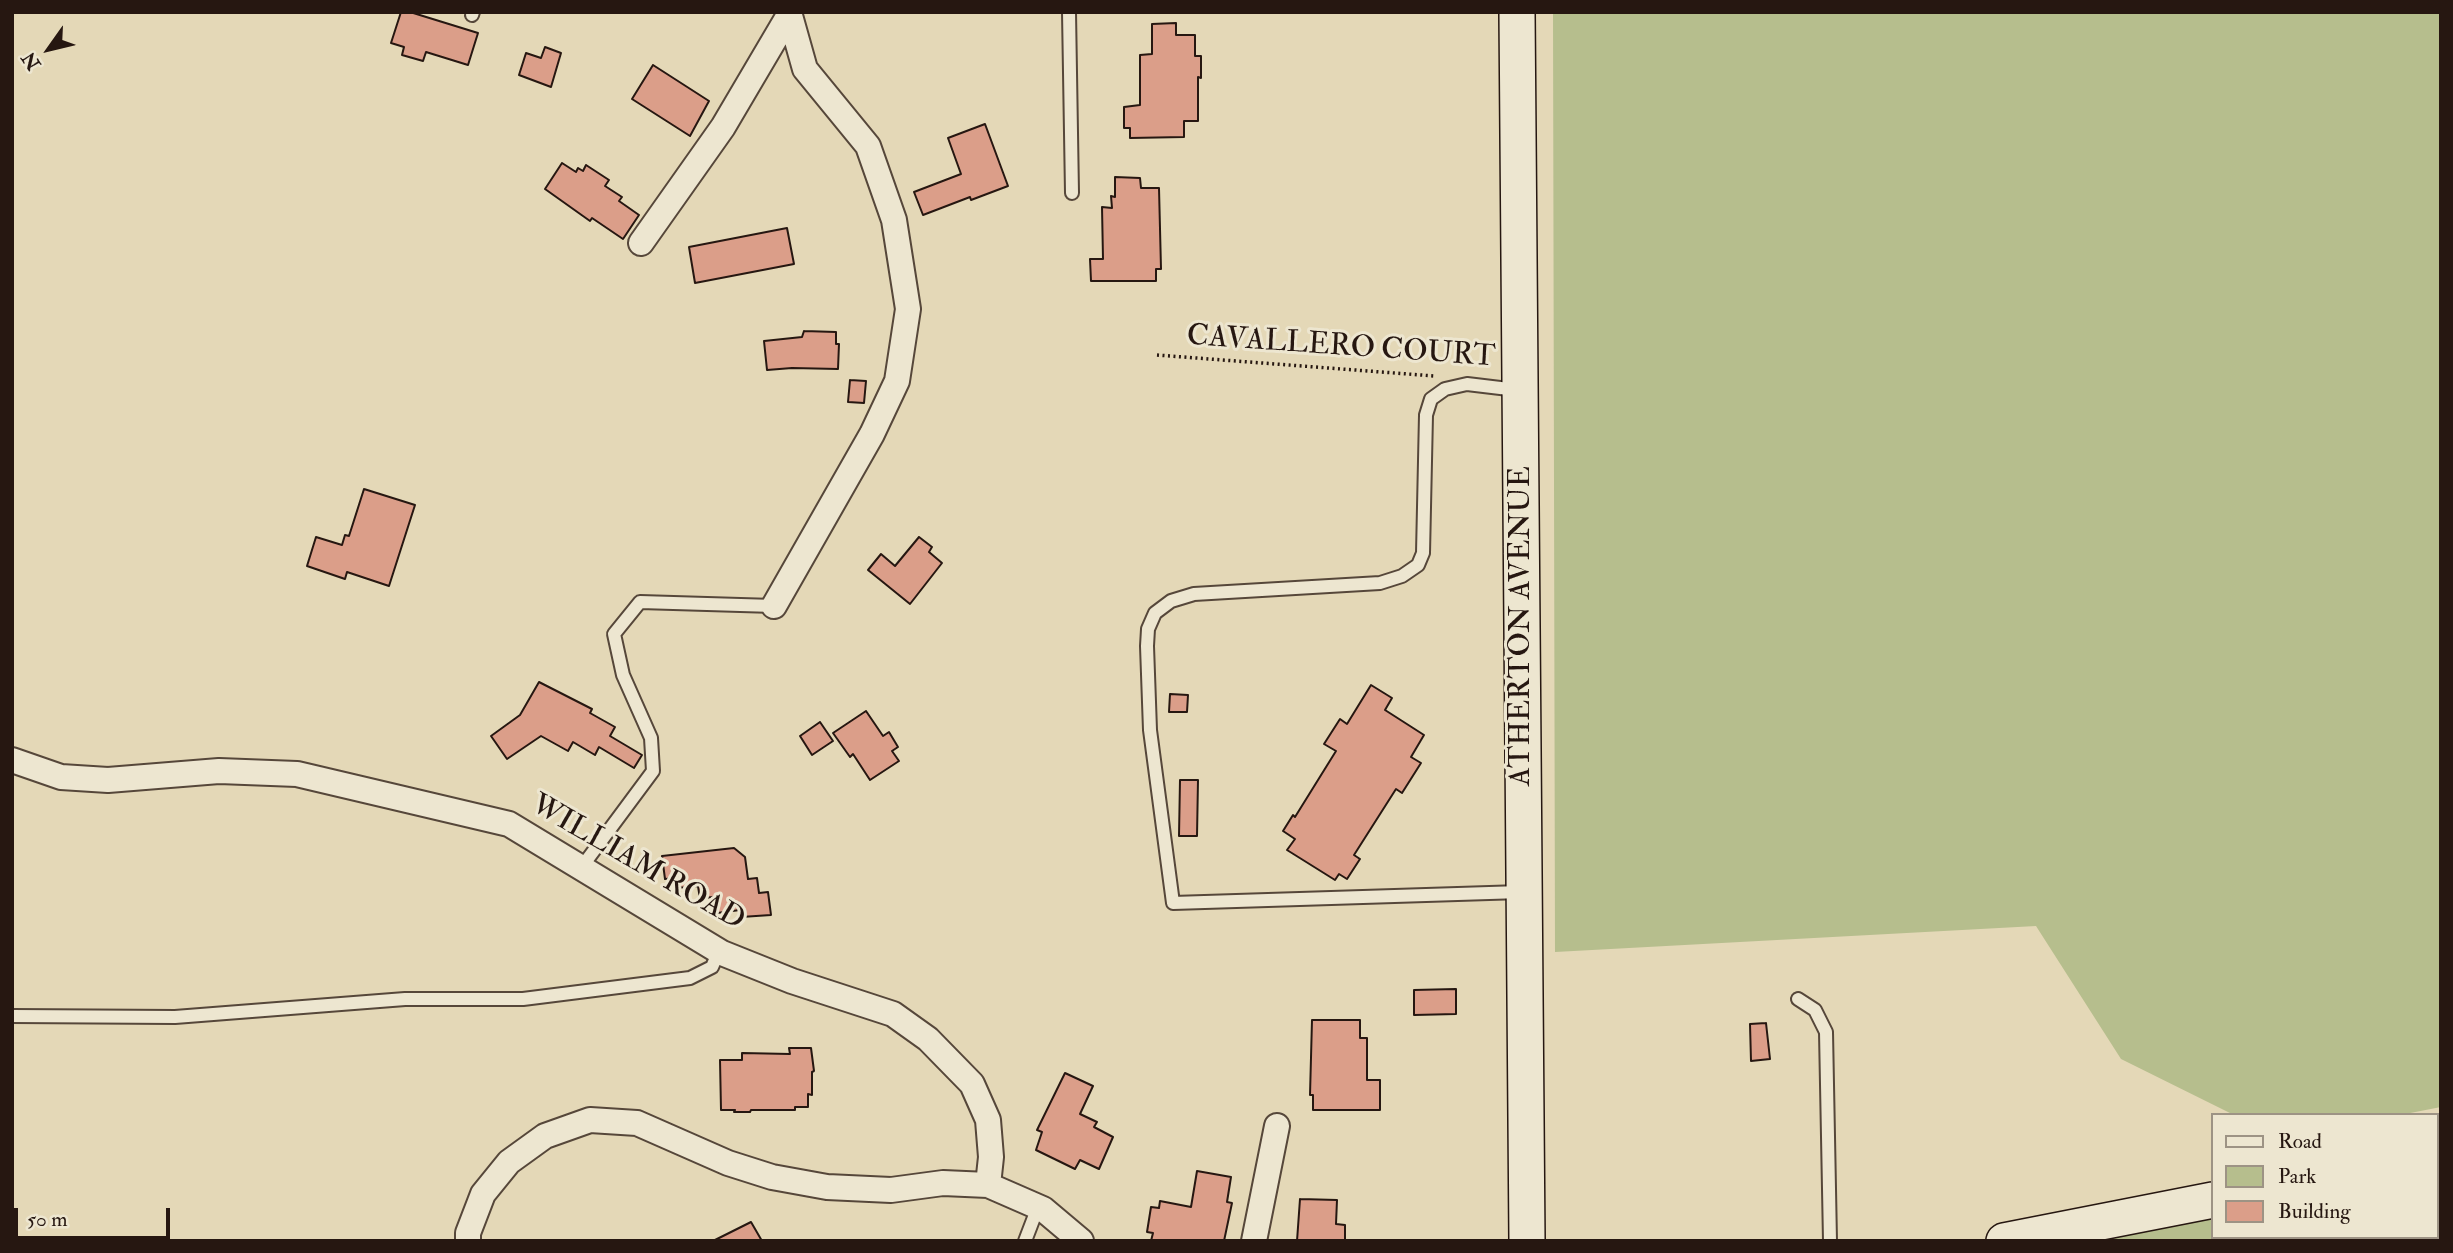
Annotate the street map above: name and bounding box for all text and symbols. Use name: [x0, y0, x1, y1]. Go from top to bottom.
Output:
north arrow: [14, 14, 84, 84]
text: N: [17, 47, 46, 75]
street label: CAVALLERO COURT: [1186, 319, 1496, 377]
street label: ATHERTON AVENUE: [1505, 466, 1541, 786]
street label: WILLIAM ROAD: [524, 788, 750, 940]
legend: [2212, 1113, 2439, 1239]
text: Road: [2278, 1128, 2322, 1155]
text: Park: [2278, 1163, 2316, 1190]
scale bar: [18, 1194, 173, 1238]
text: Building: [2278, 1198, 2351, 1225]
text: 50 m: [27, 1206, 68, 1233]

